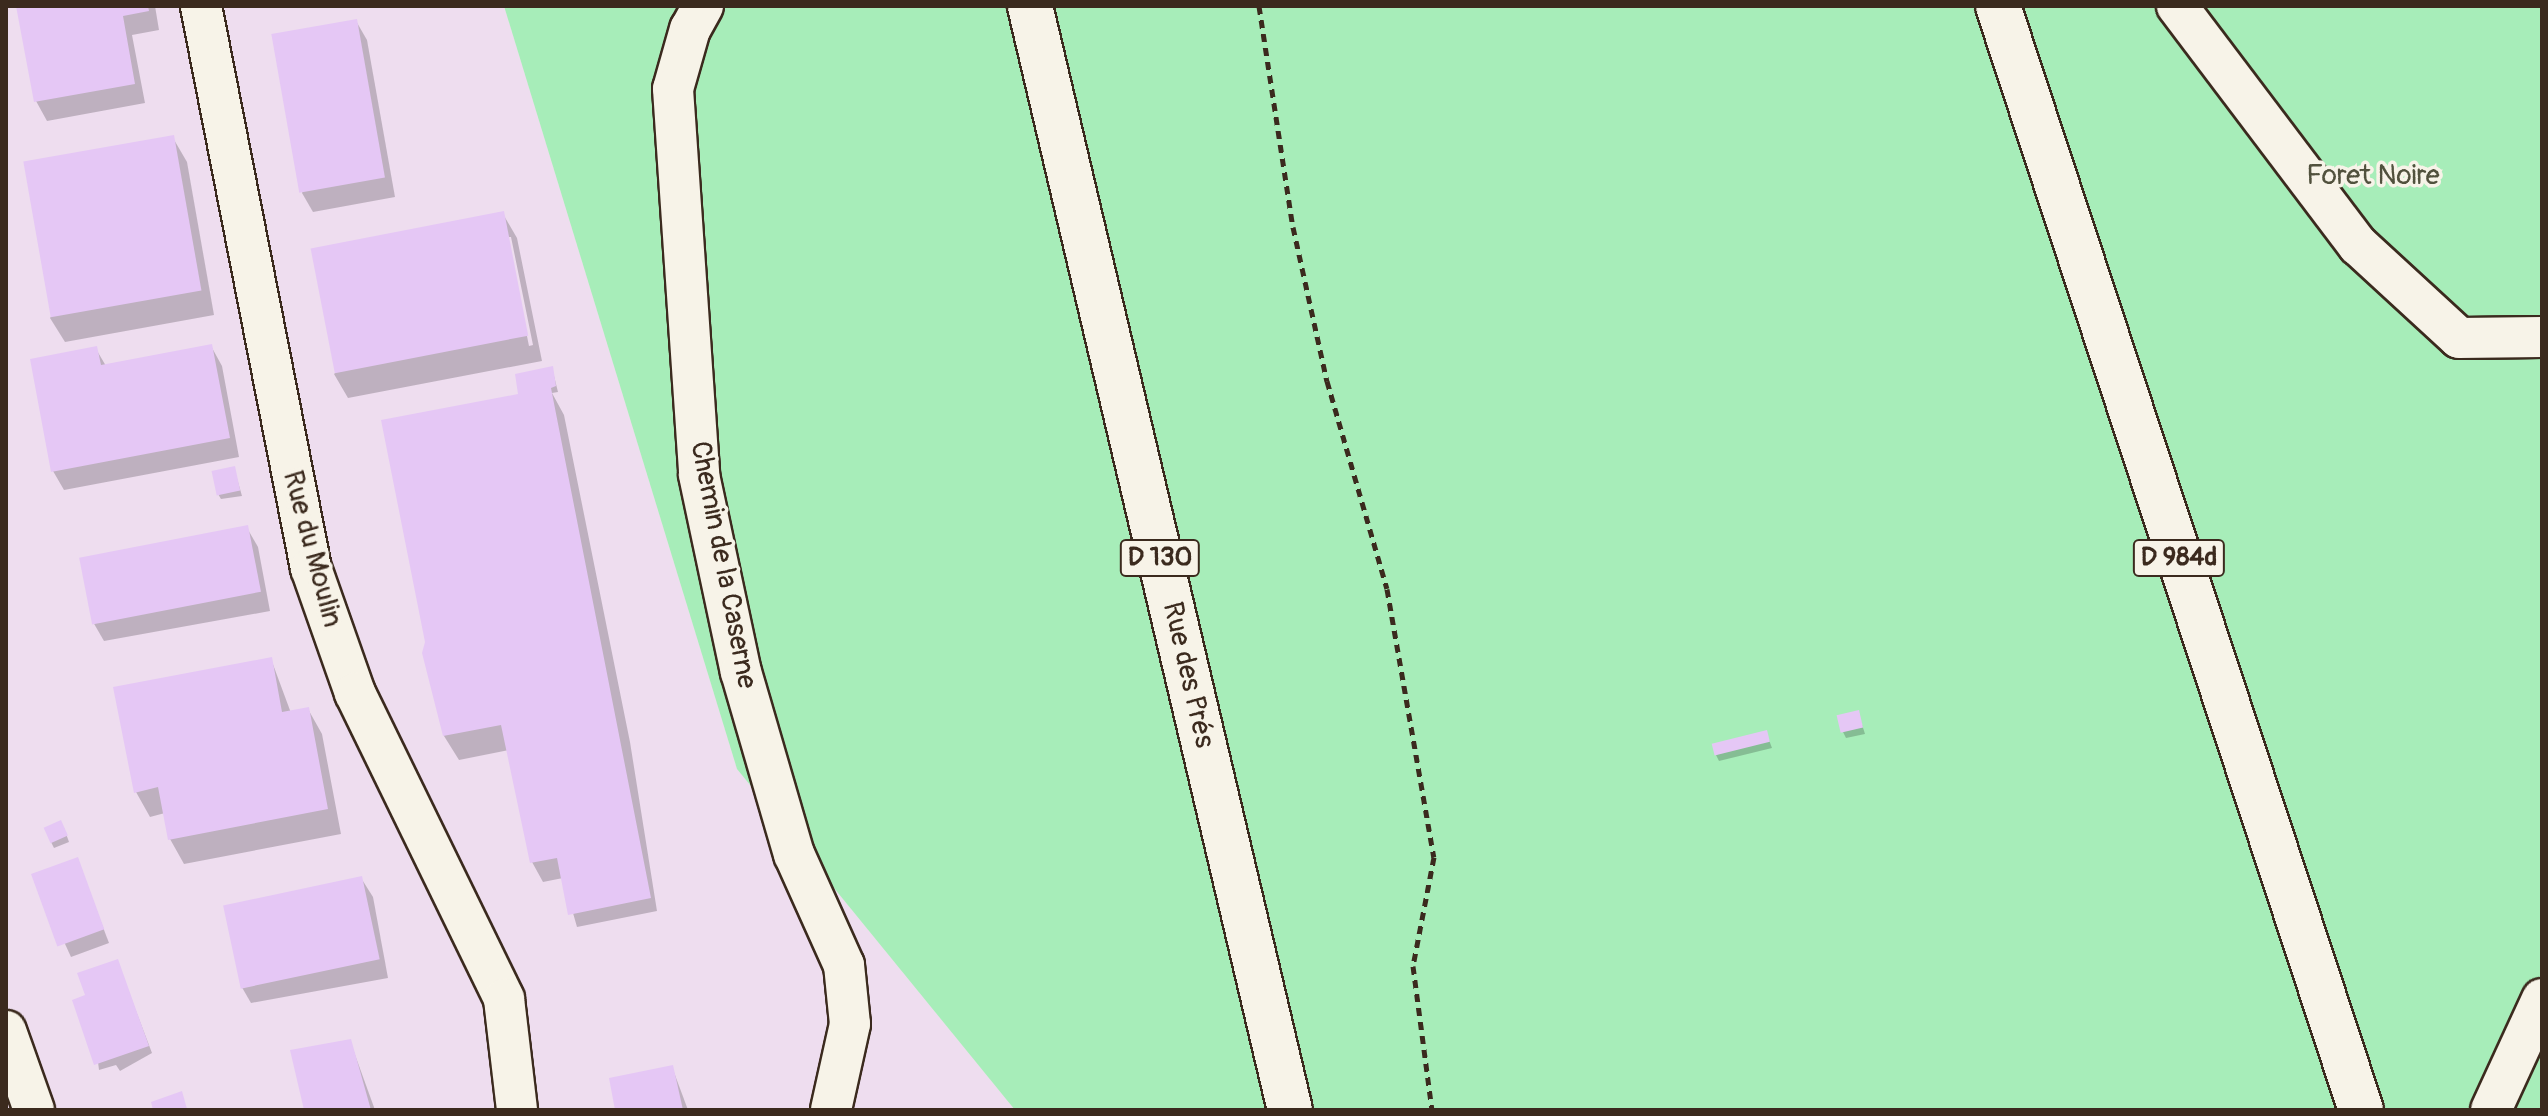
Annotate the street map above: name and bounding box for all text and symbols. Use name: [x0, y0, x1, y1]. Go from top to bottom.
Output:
park label: Foret Noire: [2306, 159, 2440, 193]
street label: Chemin de la Caserne: [683, 438, 763, 692]
street label: Rue du Moulin: [275, 467, 349, 631]
road number: D 130: [1118, 536, 1202, 580]
road number: D 984d: [2131, 536, 2227, 580]
street label: Rue des Prés: [1155, 599, 1221, 751]

